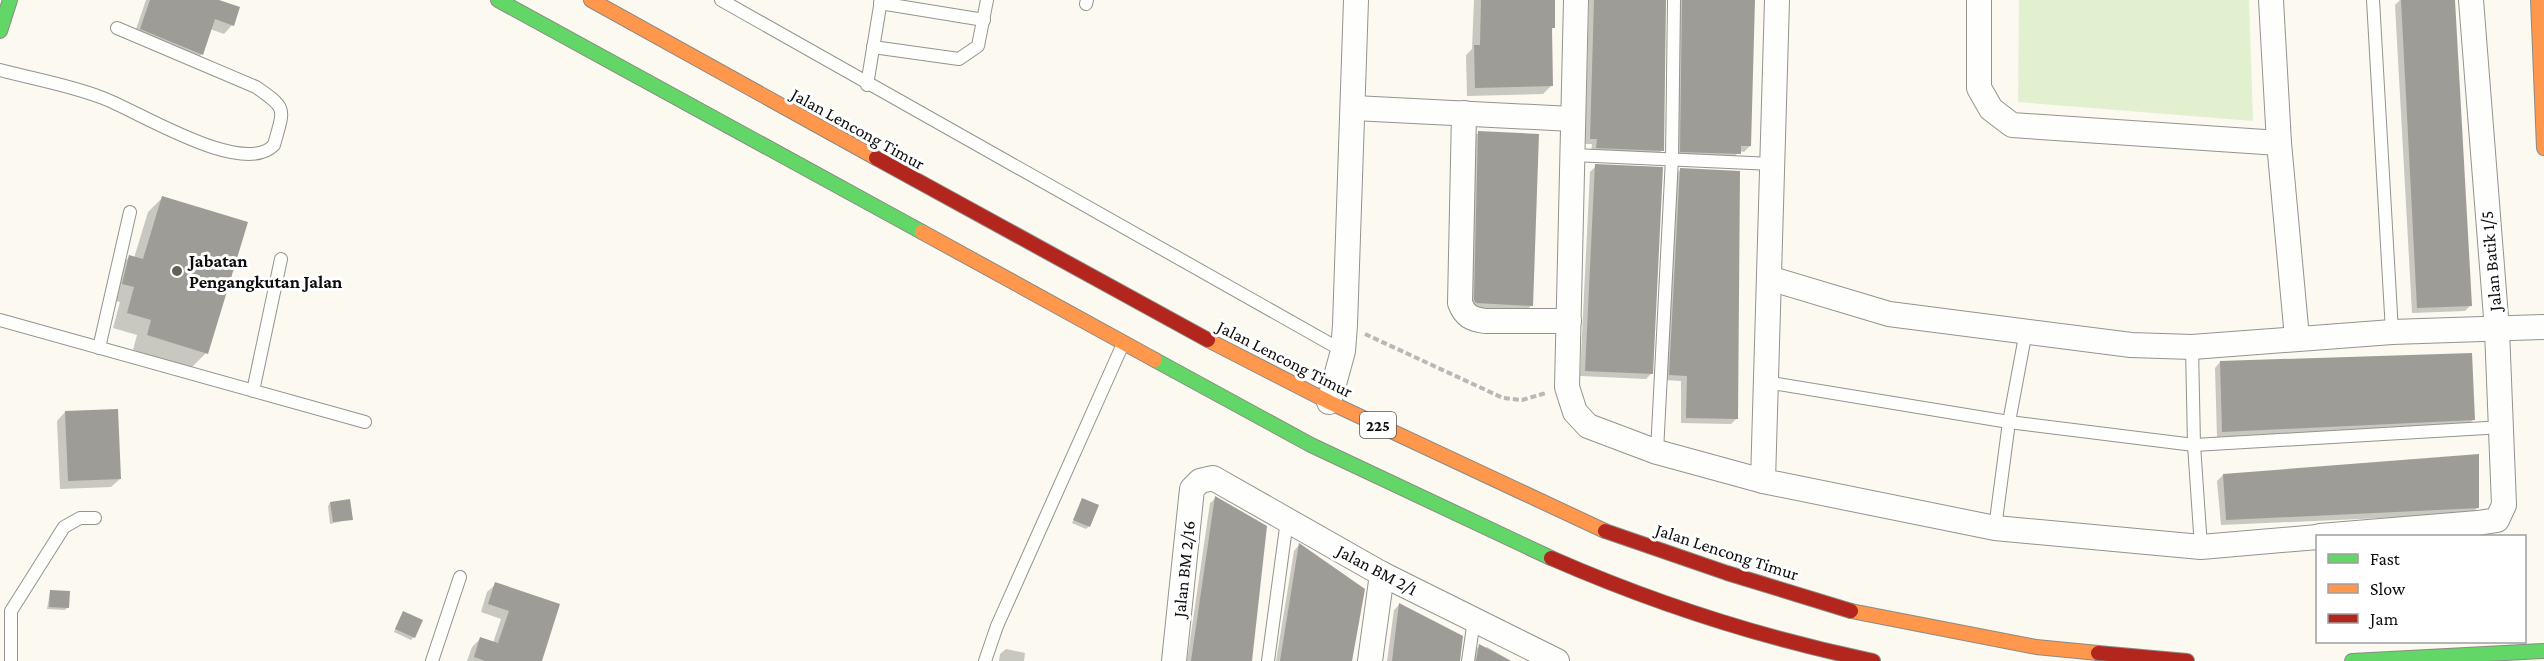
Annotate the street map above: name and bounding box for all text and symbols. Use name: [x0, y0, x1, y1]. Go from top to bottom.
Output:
street label: Jalan Lencong Timur: [786, 83, 929, 174]
street label: Jalan Batik 1/5: [2477, 210, 2506, 314]
place label: Jabatan Pengangkutan Jalan: [187, 251, 343, 292]
marker: Jabatan Pengangkutan Jalan: [170, 264, 184, 278]
street label: Jalan Lencong Timur: [1212, 315, 1357, 402]
road number: 225: [1360, 412, 1396, 438]
street label: Jalan Lencong Timur: [1651, 519, 1802, 585]
street label: Jalan BM 2/16: [1169, 520, 1199, 620]
legend: [2316, 535, 2526, 643]
street label: Jalan BM 2/1: [1332, 540, 1421, 600]
text: Fast: [2370, 549, 2401, 569]
text: Slow: [2370, 579, 2406, 599]
text: Jam: [2368, 609, 2399, 629]

